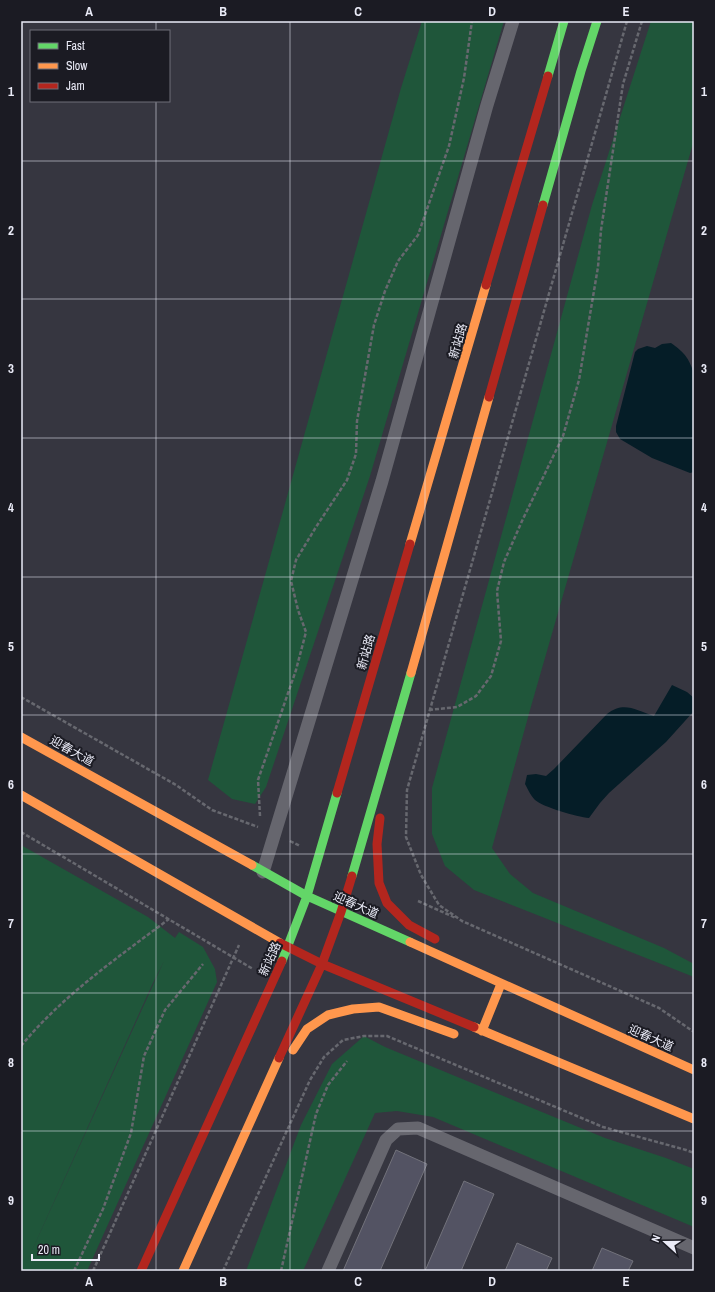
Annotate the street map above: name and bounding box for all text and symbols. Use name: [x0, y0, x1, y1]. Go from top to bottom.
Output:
text: A: [85, 3, 93, 20]
text: B: [219, 3, 227, 20]
text: C: [354, 3, 362, 20]
text: D: [488, 3, 496, 20]
text: E: [622, 3, 630, 20]
legend: [30, 30, 170, 102]
text: Fast: [66, 38, 85, 54]
text: Slow: [66, 58, 88, 74]
text: Jam: [66, 78, 85, 94]
text: 1: [8, 83, 14, 100]
text: 1: [701, 83, 707, 100]
text: 2: [8, 222, 14, 239]
text: 2: [701, 222, 707, 239]
street label: 新站路: [445, 321, 471, 361]
text: 3: [8, 360, 14, 377]
text: 3: [701, 360, 707, 377]
text: 4: [8, 499, 14, 516]
text: 4: [701, 499, 707, 516]
street label: 新站路: [353, 632, 379, 672]
text: 5: [8, 638, 14, 655]
text: 5: [701, 638, 707, 655]
street label: 迎春大道: [47, 732, 97, 770]
text: 6: [8, 776, 14, 793]
text: 6: [701, 776, 707, 793]
street label: 迎春大道: [331, 888, 381, 922]
text: 7: [8, 915, 14, 932]
text: 7: [701, 915, 707, 932]
street label: 新站路: [255, 939, 285, 979]
street label: 迎春大道: [626, 1021, 676, 1055]
text: 8: [8, 1054, 14, 1071]
text: 8: [701, 1054, 707, 1071]
text: 9: [8, 1192, 14, 1209]
text: 9: [701, 1192, 707, 1209]
north arrow: [645, 1222, 685, 1262]
text: N: [648, 1233, 663, 1244]
scale bar: [32, 1236, 99, 1262]
text: 20 m: [38, 1242, 60, 1258]
text: A: [85, 1273, 93, 1290]
text: B: [219, 1273, 227, 1290]
text: C: [354, 1273, 362, 1290]
text: D: [488, 1273, 496, 1290]
text: E: [622, 1273, 630, 1290]

